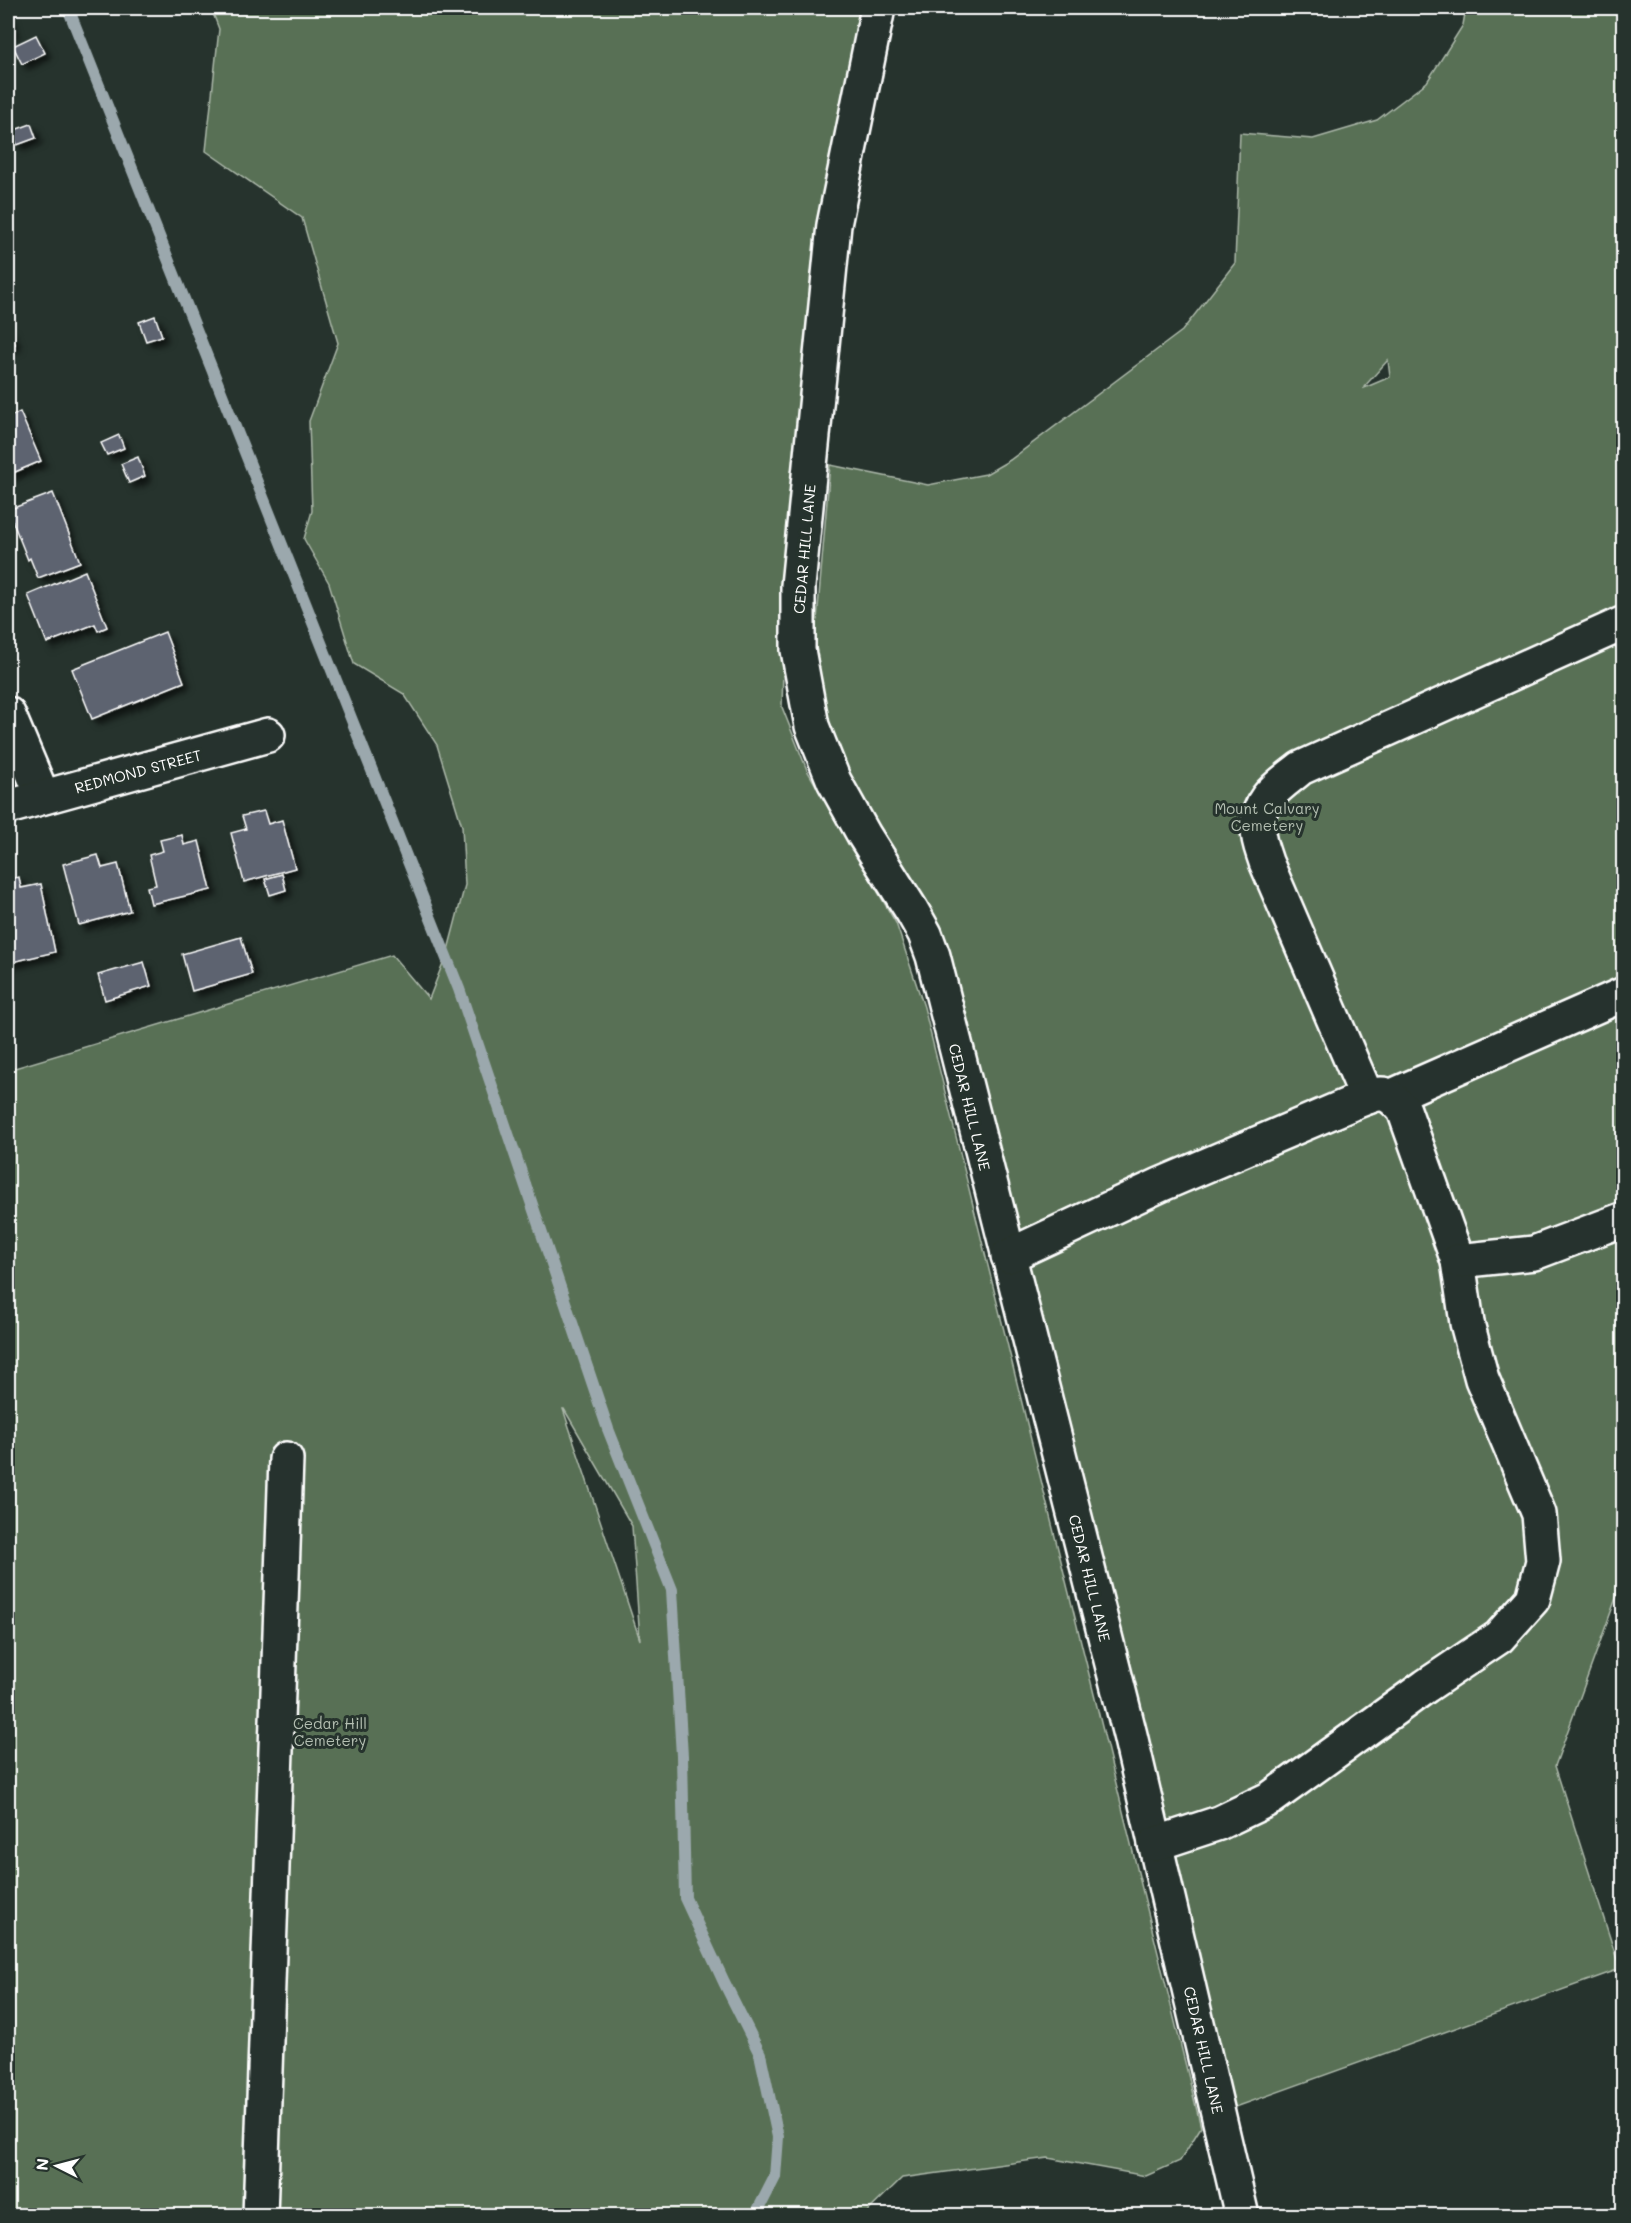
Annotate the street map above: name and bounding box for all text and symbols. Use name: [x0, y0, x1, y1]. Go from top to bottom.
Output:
street label: CEDAR HILL LANE: [788, 483, 820, 615]
street label: REDMOND STREET: [72, 744, 204, 798]
park label: Mount Calvary Cemetery: [1214, 798, 1320, 835]
street label: CEDAR HILL LANE: [945, 1041, 996, 1173]
street label: CEDAR HILL LANE: [1065, 1512, 1116, 1644]
park label: Cedar Hill Cemetery: [293, 1713, 367, 1750]
street label: CEDAR HILL LANE: [1180, 1984, 1228, 2116]
north arrow: [27, 2136, 87, 2196]
text: N: [31, 2157, 53, 2172]

